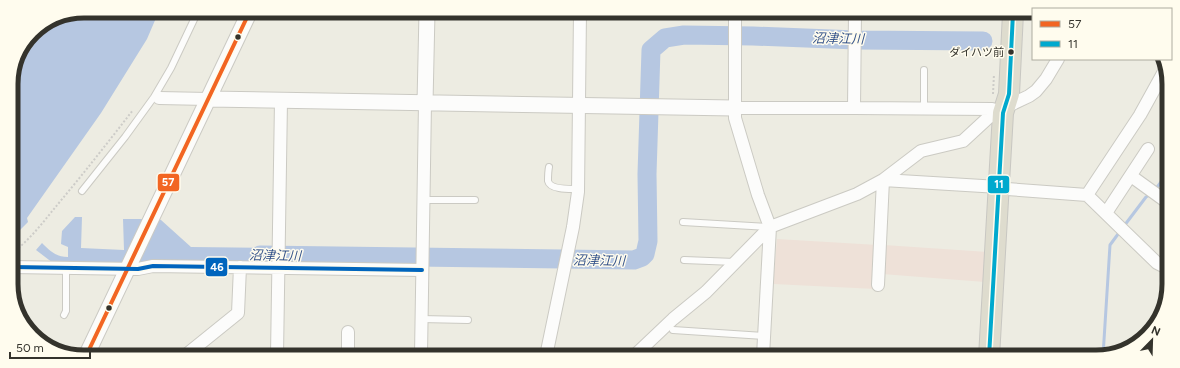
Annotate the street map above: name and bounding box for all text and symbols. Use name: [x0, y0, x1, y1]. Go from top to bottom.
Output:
legend: [1032, 8, 1172, 60]
text: 57: [1068, 17, 1082, 31]
water label: 沼津江川: [812, 31, 866, 46]
unlabelled marker: [233, 32, 243, 42]
text: 11: [1068, 37, 1078, 51]
place label: ダイハツ前: [949, 46, 1004, 59]
marker: ダイハツ前: [1006, 47, 1016, 57]
line badge: 57: [157, 173, 180, 192]
line badge: 11: [987, 175, 1010, 194]
text: 57: [162, 176, 174, 189]
text: 11: [994, 178, 1004, 191]
water label: 沼津江川: [249, 248, 303, 263]
water label: 沼津江川: [573, 253, 627, 268]
line badge: 46: [205, 257, 228, 277]
text: 46: [210, 261, 224, 274]
unlabelled marker: [104, 303, 114, 313]
north arrow: [1132, 320, 1172, 360]
text: N: [1149, 324, 1162, 339]
scale bar: [10, 334, 90, 360]
text: 50 m: [16, 341, 44, 355]

